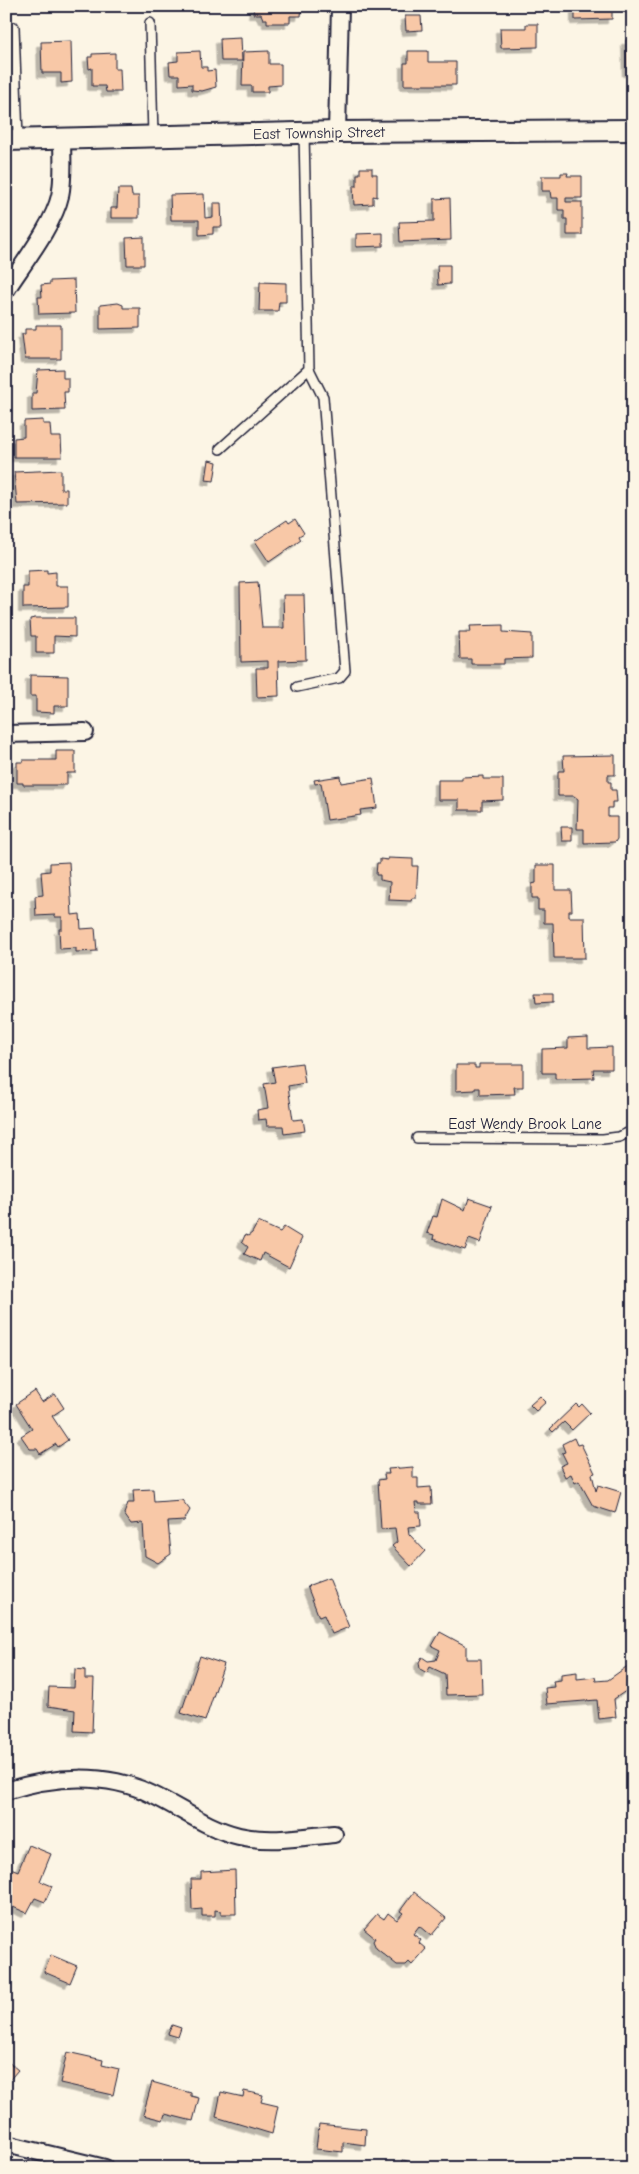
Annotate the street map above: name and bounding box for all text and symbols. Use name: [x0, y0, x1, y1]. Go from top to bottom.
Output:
street label: East Township Street: [253, 123, 386, 143]
street label: East Wendy Brook Lane: [448, 1115, 602, 1133]

